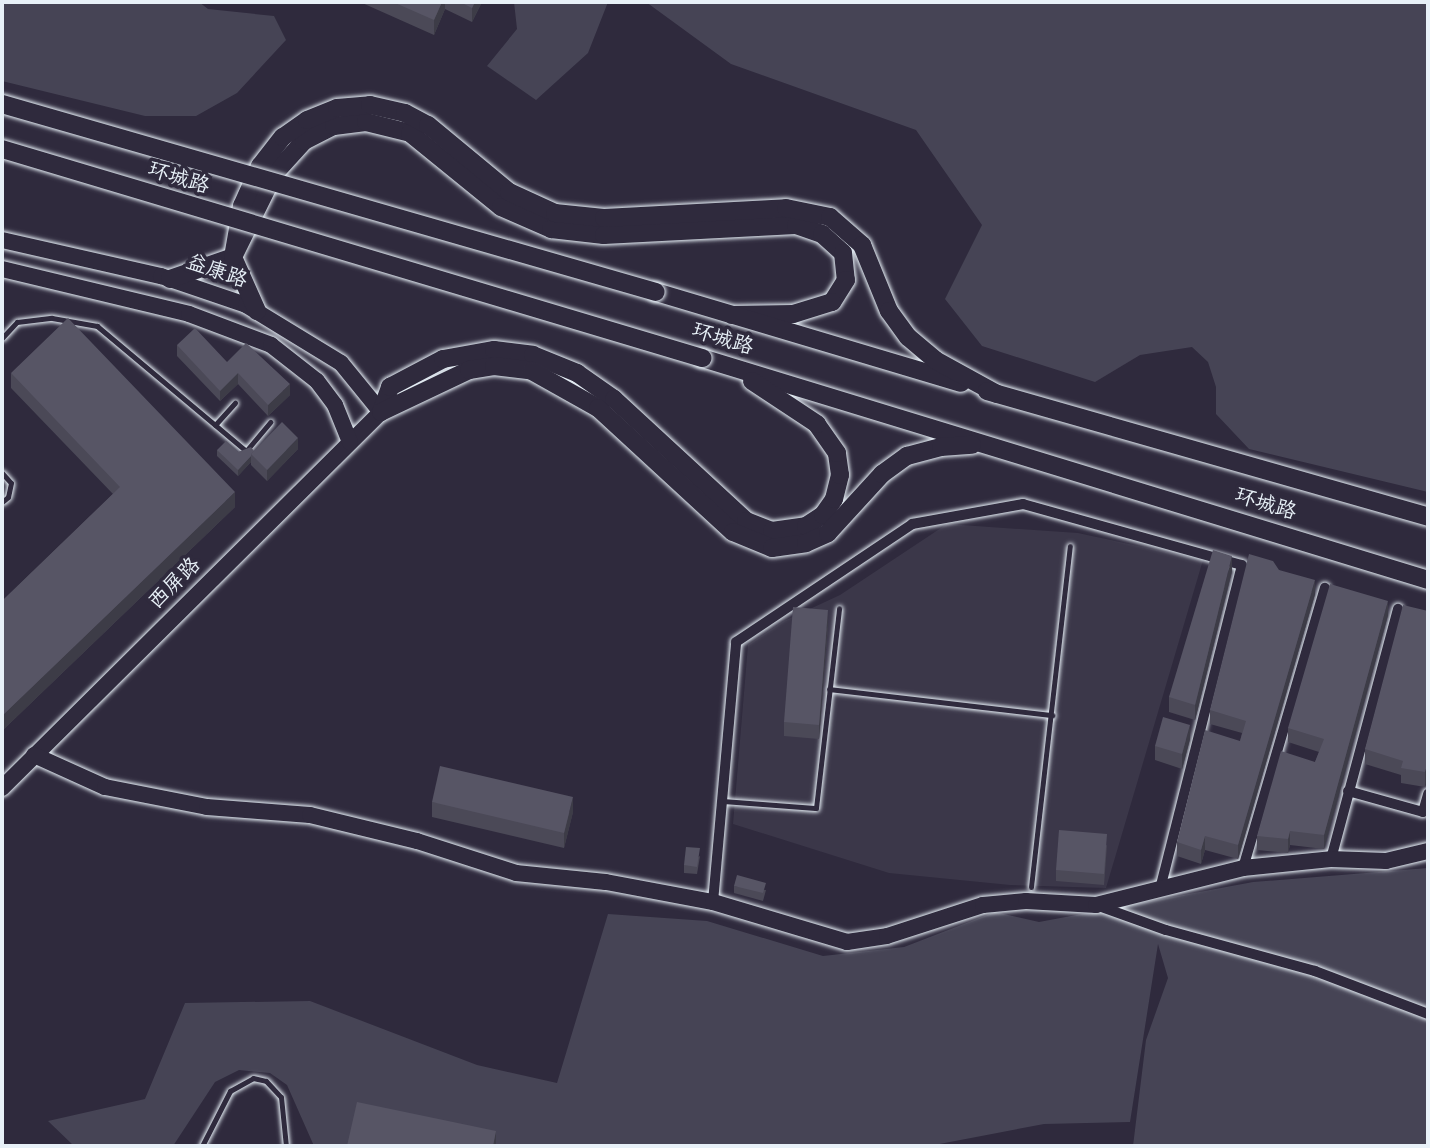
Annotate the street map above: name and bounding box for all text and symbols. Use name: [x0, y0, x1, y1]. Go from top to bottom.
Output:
street label: 环城路: [144, 159, 212, 201]
street label: 益康路: [182, 251, 250, 295]
street label: 环城路: [688, 320, 756, 362]
street label: 环城路: [1231, 485, 1299, 527]
street label: 西屏路: [145, 554, 207, 616]

